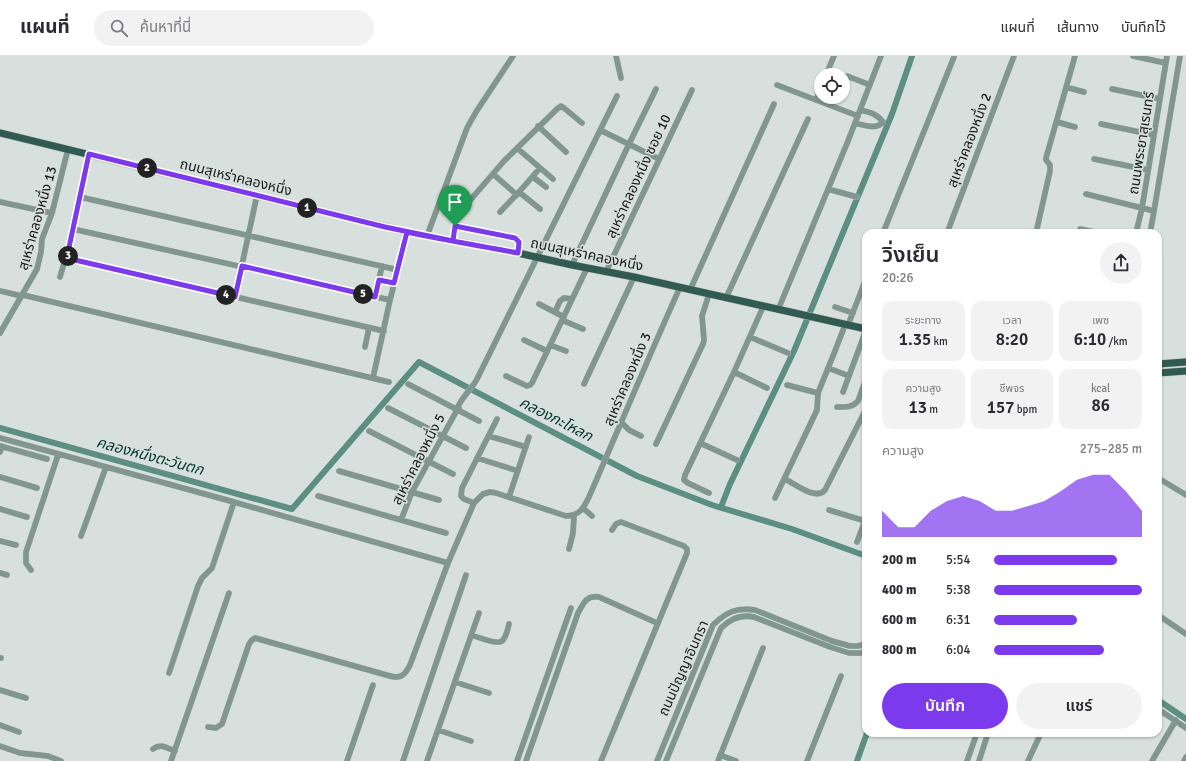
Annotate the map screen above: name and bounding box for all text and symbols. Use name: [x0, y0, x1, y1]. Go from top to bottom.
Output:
search box: [94, 10, 374, 46]
text: แผนที่: [20, 15, 70, 39]
icon: search: [108, 17, 130, 39]
text: ค้นหาที่นี่: [140, 18, 191, 36]
text: แผนที่: [1001, 19, 1035, 36]
text: เส้นทาง: [1057, 19, 1099, 36]
text: บันทึกไว้: [1121, 19, 1166, 36]
map controls: [814, 68, 850, 104]
button: locate: [814, 68, 850, 104]
street label: สุเหร่าคลองหนึ่ง 2: [942, 90, 995, 190]
street label: ถนนพระยาสุเรนทร์: [1125, 90, 1158, 196]
street label: สุเหร่าคลองหนึ่ง ซอย 10: [600, 111, 675, 241]
street label: ถนนสุเหร่าคลองหนึ่ง: [178, 153, 294, 200]
pin: 2: [137, 158, 157, 178]
text: 2: [144, 161, 150, 174]
street label: สุเหร่าคลองหนึ่ง 13: [13, 164, 60, 272]
pin: [438, 185, 472, 226]
icon: arrive: [444, 191, 466, 213]
pin: 1: [297, 198, 317, 218]
text: 1: [304, 201, 310, 214]
street label: ถนนสุเหร่าคลองหนึ่ง: [529, 232, 645, 275]
text: วิ่งเย็น: [882, 241, 939, 268]
button: share: [1100, 242, 1142, 284]
pin: 3: [58, 246, 78, 266]
text: 3: [65, 249, 71, 262]
text: 20:26: [882, 270, 914, 286]
pin: 5: [353, 284, 373, 304]
pin: 4: [216, 285, 236, 305]
text: 5: [360, 287, 366, 300]
text: 4: [223, 288, 229, 301]
text: ระยะทาง: [905, 314, 942, 327]
text: เวลา: [1002, 314, 1022, 327]
text: เพซ: [1092, 314, 1109, 327]
street label: สุเหร่าคลองหนึ่ง 3: [598, 329, 655, 429]
text: 1.35: [899, 329, 931, 350]
text: 8:20: [996, 329, 1028, 350]
text: 6:10: [1074, 329, 1106, 350]
text: km: [931, 335, 948, 348]
text: /km: [1106, 335, 1128, 348]
text: ความสูง: [906, 382, 941, 395]
text: ชีพจร: [1000, 382, 1024, 395]
text: kcal: [1091, 382, 1110, 395]
water label: คลองกะโหลก: [516, 393, 596, 446]
text: 86: [1091, 395, 1110, 416]
text: 13: [909, 397, 927, 418]
text: 157: [987, 397, 1014, 418]
text: m: [927, 403, 938, 416]
text: bpm: [1014, 403, 1037, 416]
street label: สุเหร่าคลองหนึ่ง 5: [386, 410, 449, 508]
water label: คลองหนึ่งตะวันตก: [94, 431, 207, 479]
text: 275–285 m: [1080, 441, 1142, 457]
text: ความสูง: [882, 443, 924, 459]
text: 200 m: [882, 552, 916, 568]
text: 5:54: [946, 552, 971, 568]
text: 400 m: [882, 582, 916, 598]
text: 5:38: [946, 582, 971, 598]
text: 600 m: [882, 612, 916, 628]
text: 6:31: [946, 612, 971, 628]
street label: ถนนปัญญาอินทรา: [655, 618, 712, 719]
text: 800 m: [882, 642, 916, 658]
text: 6:04: [946, 642, 971, 658]
button: บันทึก: [882, 683, 1008, 729]
button: แชร์: [1016, 683, 1142, 729]

